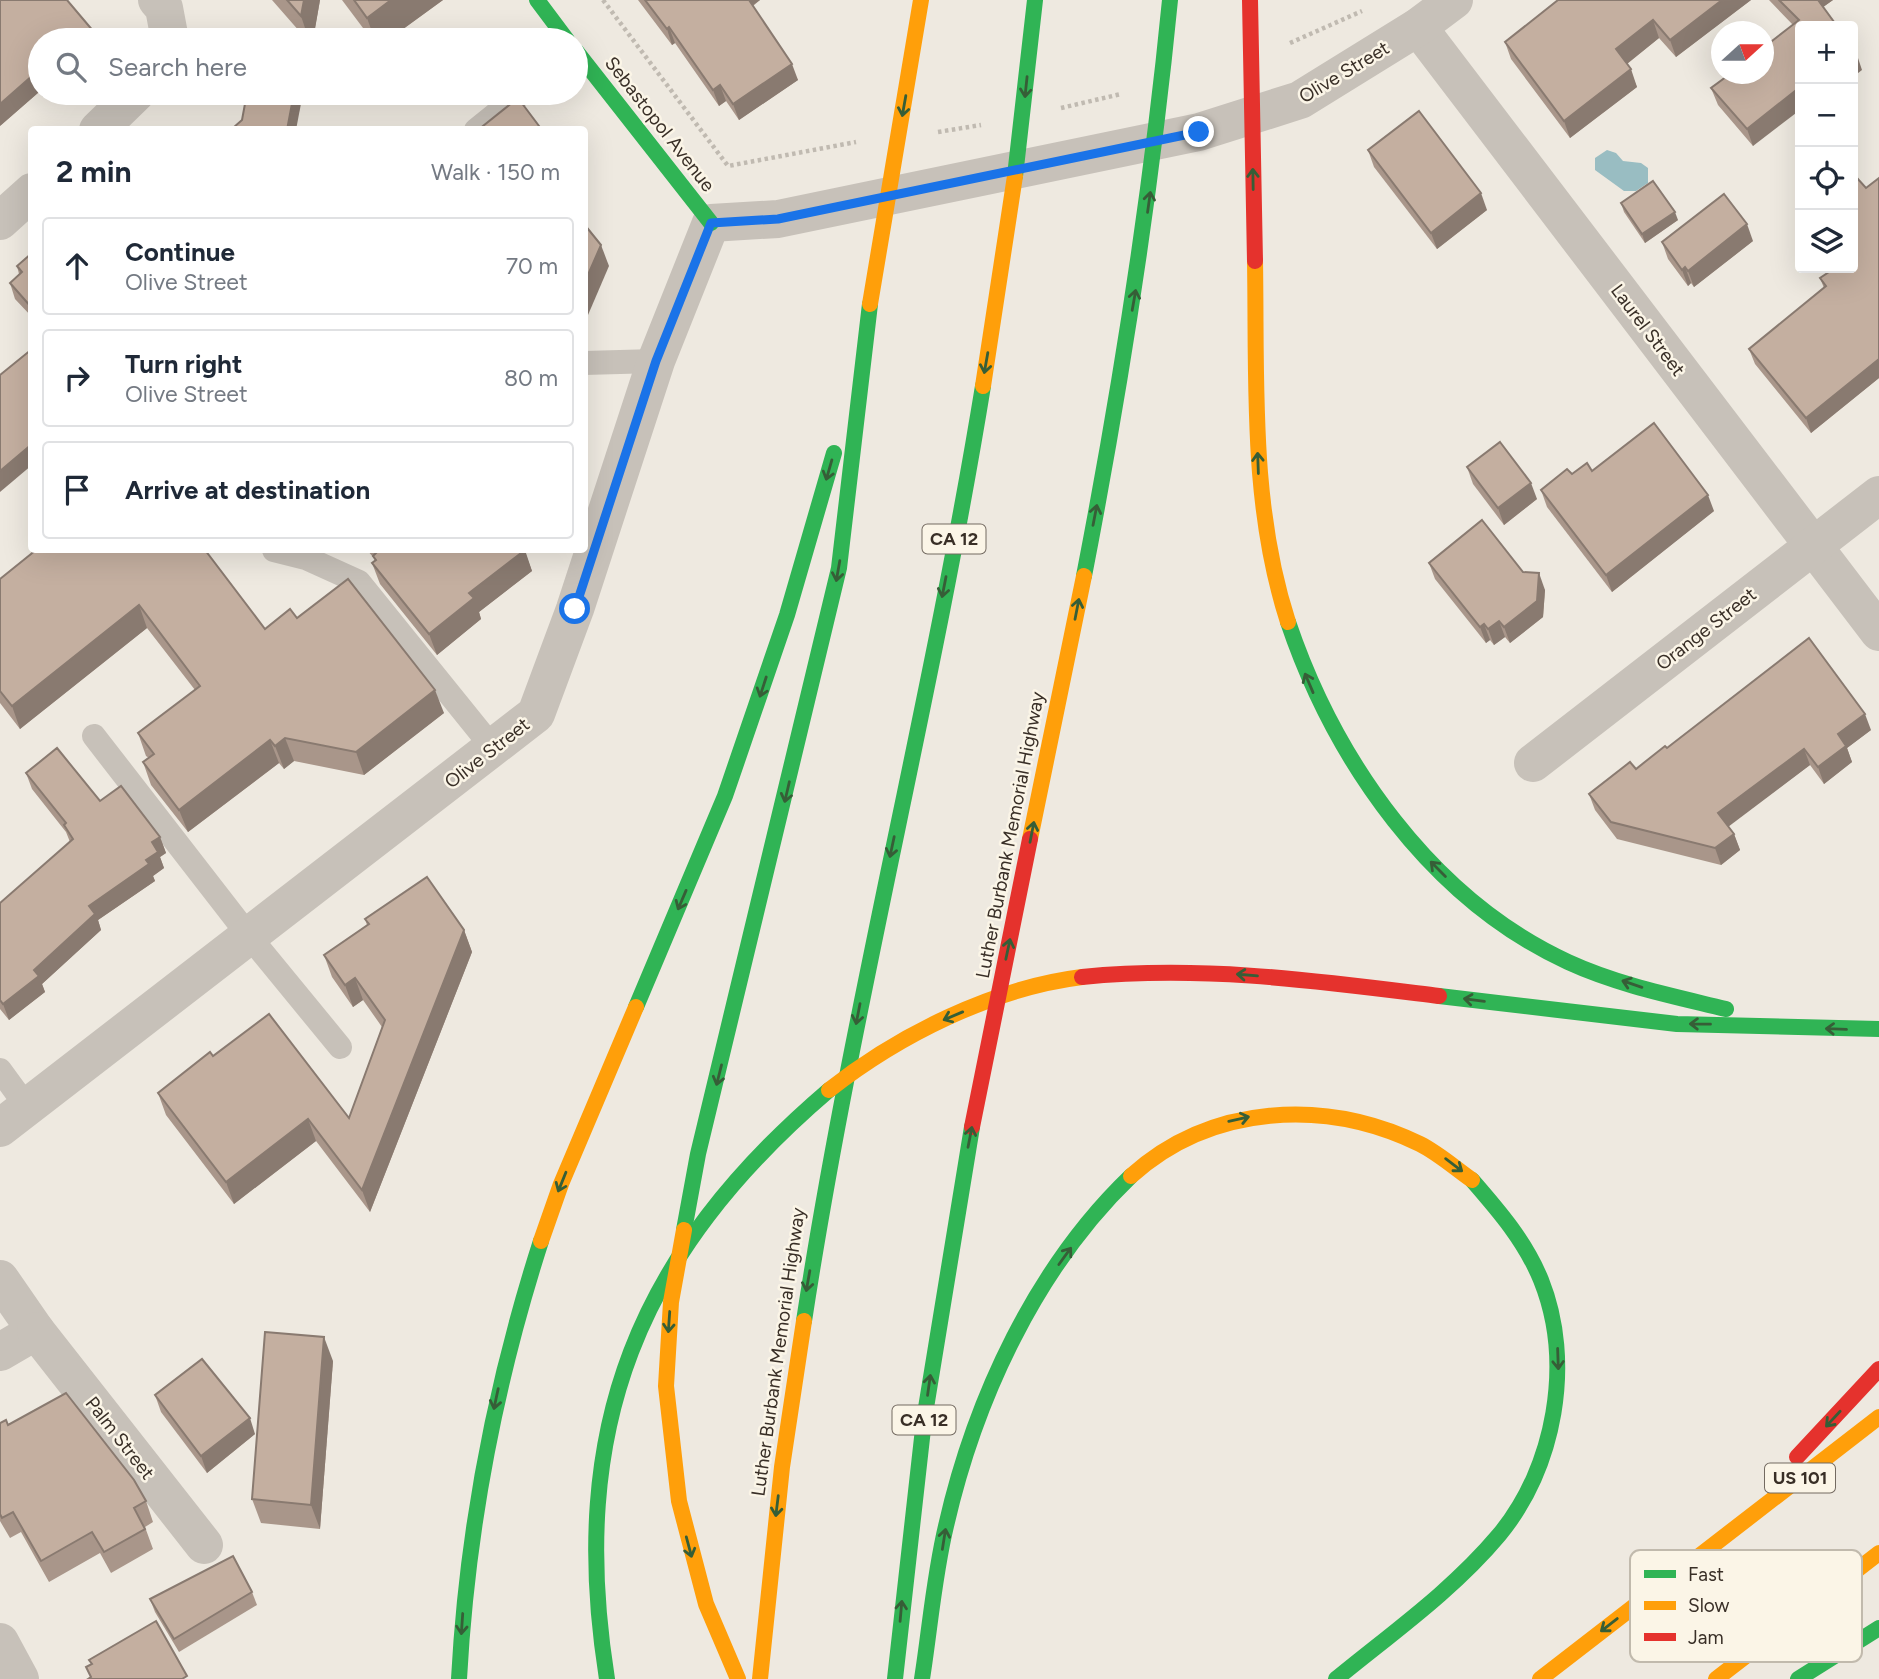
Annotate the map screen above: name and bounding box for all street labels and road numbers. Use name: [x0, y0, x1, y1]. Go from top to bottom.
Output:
street label: Olive Street: [1295, 36, 1393, 108]
street label: Sebastopol Avenue: [600, 52, 720, 196]
street label: Laurel Street: [1606, 280, 1690, 380]
road number: CA 12: [922, 524, 986, 554]
street label: Orange Street: [1651, 583, 1761, 675]
street label: Luther Burbank Memorial Highway: [971, 690, 1049, 980]
street label: Olive Street: [440, 713, 534, 793]
street label: Luther Burbank Memorial Highway: [746, 1206, 810, 1498]
street label: Palm Street: [81, 1392, 159, 1484]
road number: CA 12: [892, 1406, 956, 1434]
road number: US 101: [1765, 1464, 1835, 1492]

